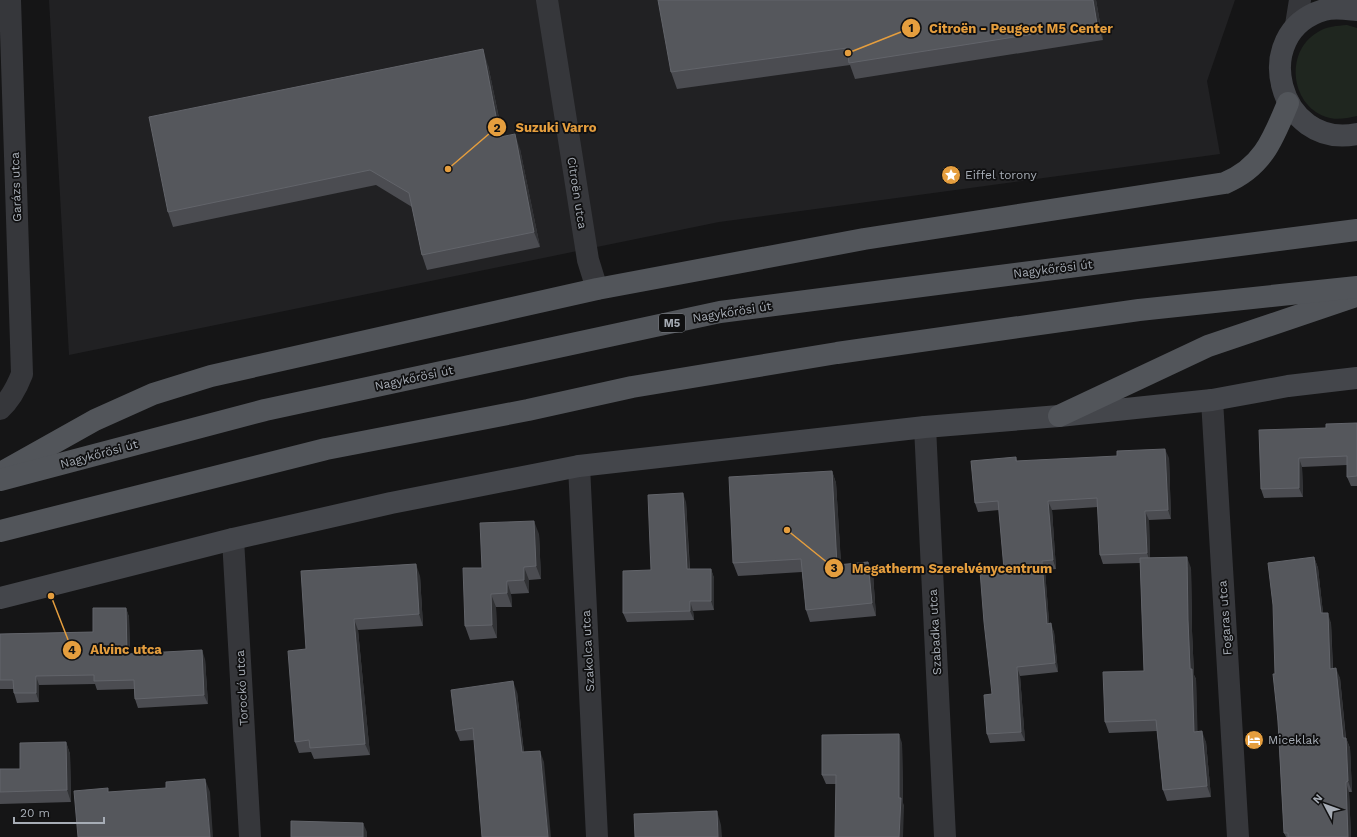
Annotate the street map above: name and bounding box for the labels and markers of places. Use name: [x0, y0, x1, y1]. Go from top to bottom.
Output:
callout: Citroën - Peugeot M5 Center: [901, 16, 1121, 41]
callout: Suzuki Varro: [487, 115, 604, 140]
place icon: Eiffel torony: [940, 164, 962, 186]
place label: Eiffel torony: [965, 168, 1038, 182]
callout: Megatherm Szerelvénycentrum: [824, 556, 1061, 581]
callout: Alvinc utca: [62, 637, 170, 662]
hotel icon: Miceklak: [1243, 729, 1265, 751]
place label: Miceklak: [1268, 733, 1319, 747]

